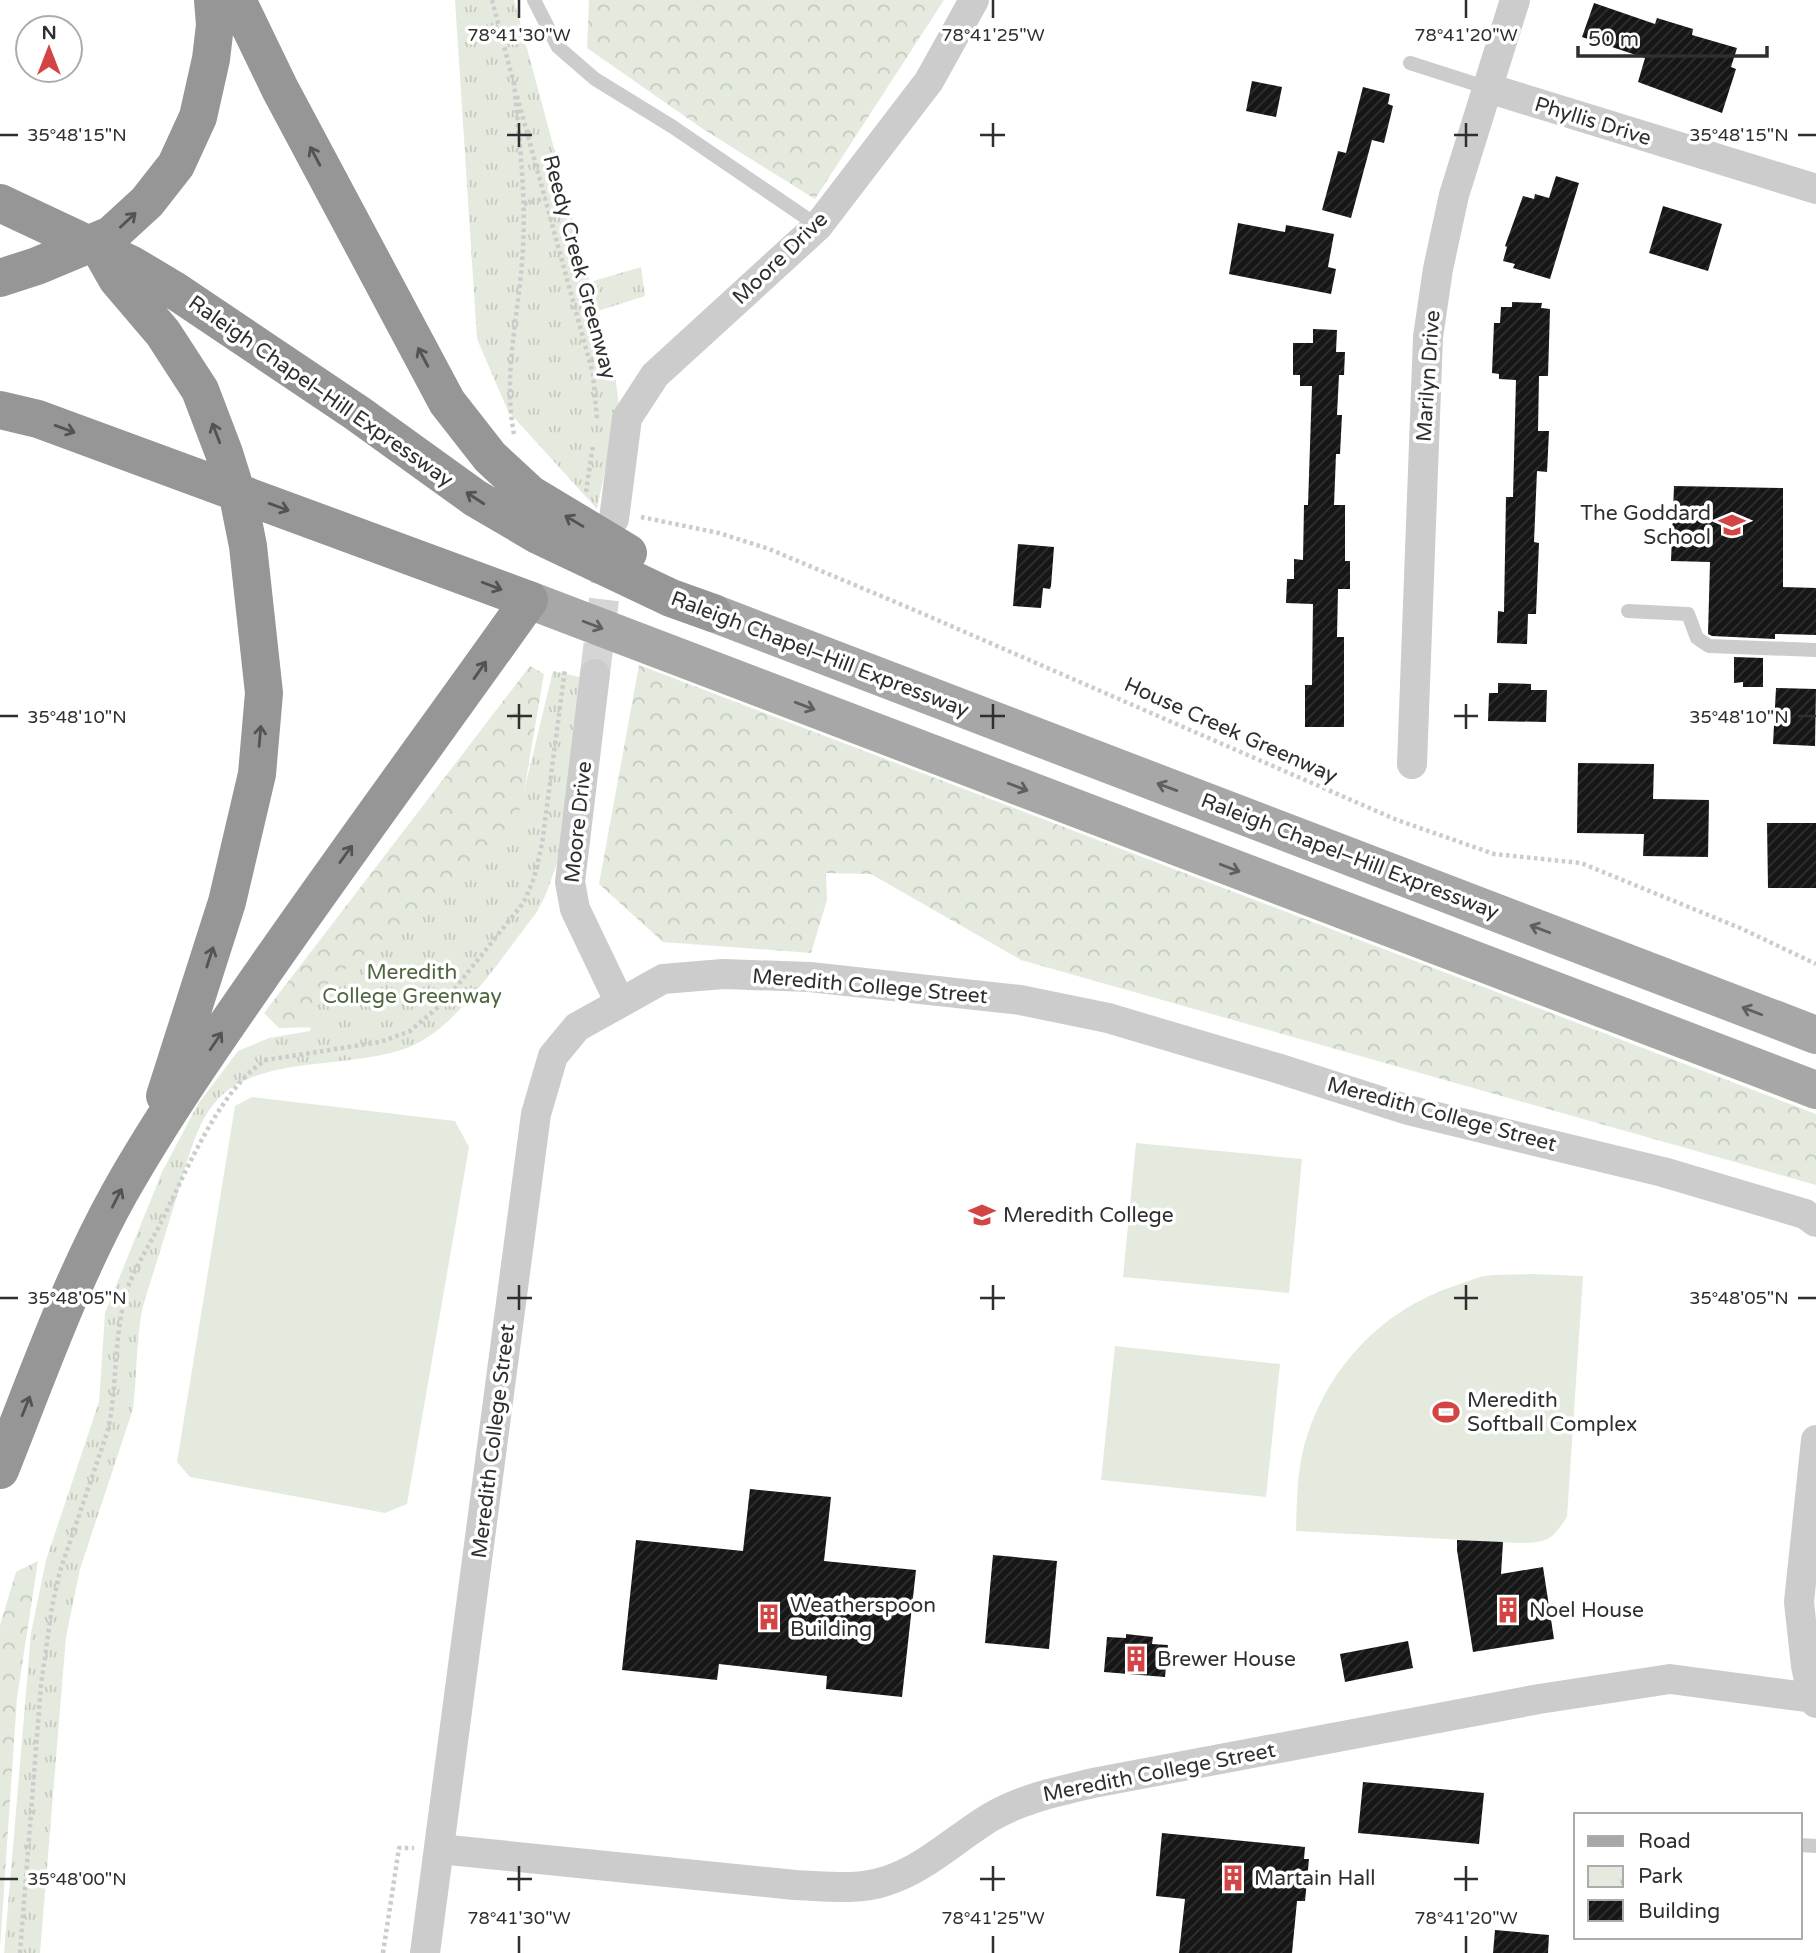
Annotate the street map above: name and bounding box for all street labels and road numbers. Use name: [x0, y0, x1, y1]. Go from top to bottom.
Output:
street label: Phyllis Drive: [1531, 92, 1654, 151]
street label: Reedy Creek Greenway: [538, 152, 621, 382]
street label: Moore Drive: [728, 207, 833, 310]
street label: Raleigh Chapel–Hill Expressway: [184, 290, 458, 493]
street label: Marilyn Drive: [1411, 309, 1446, 443]
street label: Raleigh Chapel–Hill Expressway: [667, 586, 972, 723]
street label: House Creek Greenway: [1120, 672, 1341, 789]
street label: Moore Drive: [560, 760, 597, 884]
street label: Raleigh Chapel–Hill Expressway: [1197, 788, 1502, 925]
street label: Meredith College Street: [751, 964, 989, 1009]
street label: Meredith College Street: [1325, 1072, 1559, 1157]
street label: Meredith College Street: [467, 1322, 520, 1560]
street label: Meredith College Street: [1041, 1738, 1277, 1807]

